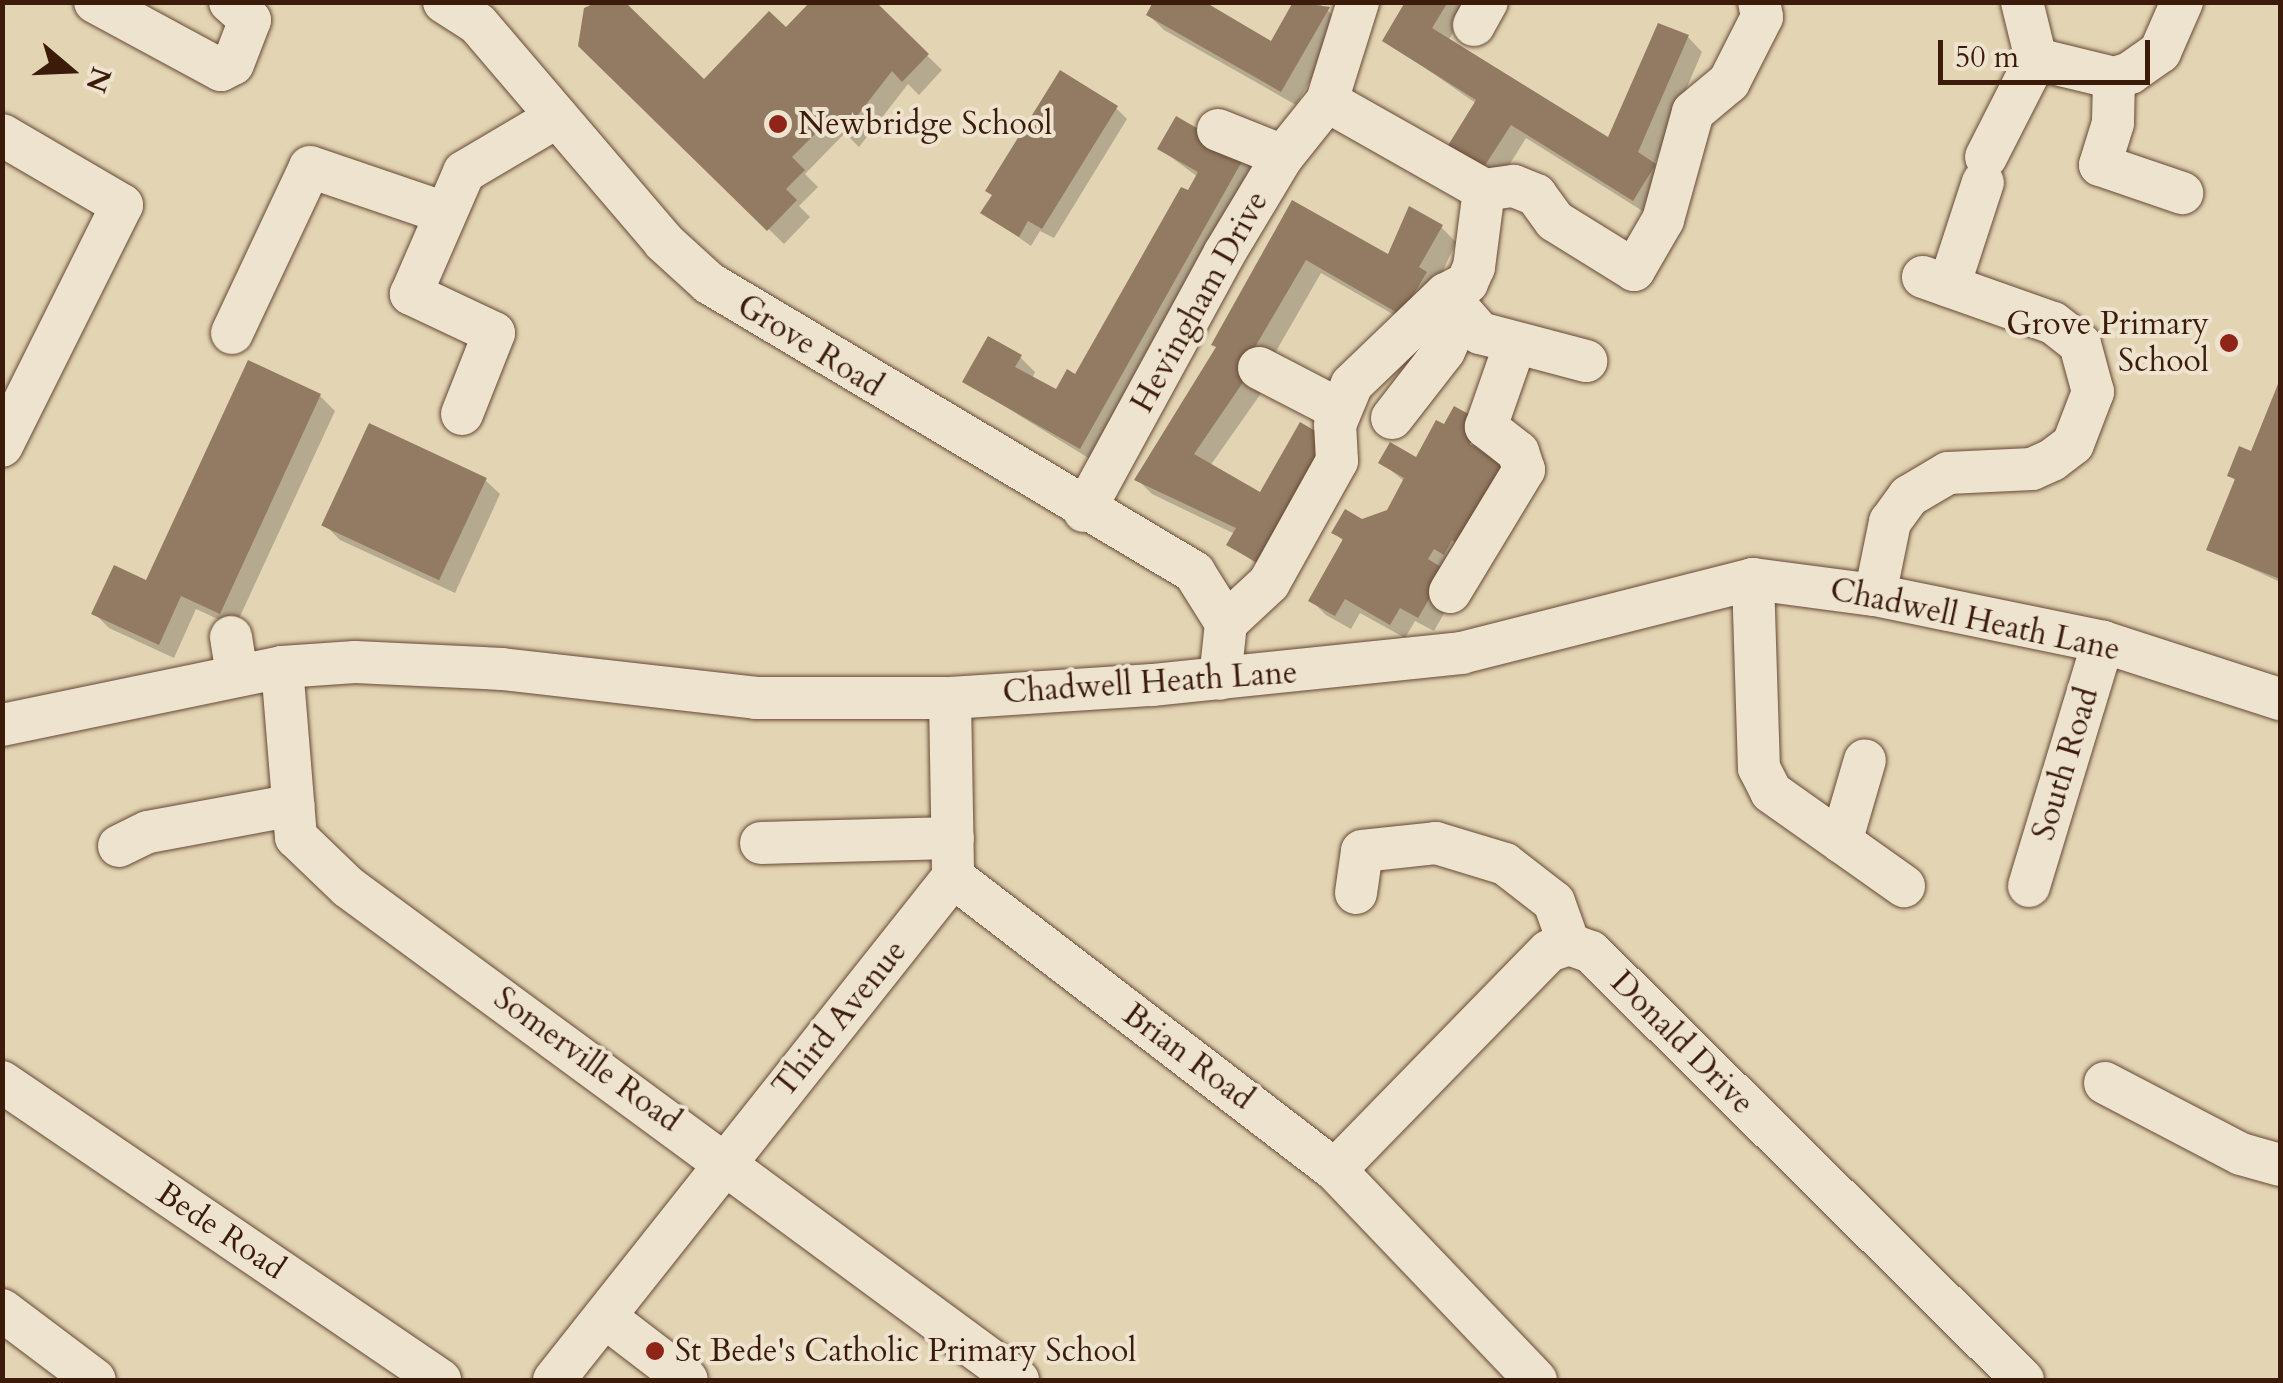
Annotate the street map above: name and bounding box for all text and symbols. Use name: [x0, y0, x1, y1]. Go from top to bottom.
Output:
north arrow: [20, 20, 120, 120]
scale bar: [1943, 20, 2156, 82]
text: 50 m: [1955, 37, 2019, 78]
text: N: [76, 62, 120, 97]
place label: Newbridge School: [798, 105, 1052, 143]
marker: Newbridge School: [767, 113, 789, 135]
street label: Hevingham Drive: [1123, 185, 1277, 419]
street label: Grove Road: [730, 286, 890, 406]
place label: Grove Primary School: [2006, 306, 2209, 381]
marker: Grove Primary School: [2218, 332, 2240, 354]
street label: Chadwell Heath Lane: [1827, 571, 2123, 669]
street label: Chadwell Heath Lane: [1001, 654, 1299, 712]
street label: South Road: [2025, 683, 2107, 845]
street label: Third Avenue: [765, 933, 915, 1105]
street label: Donald Drive: [1602, 963, 1762, 1123]
street label: Somerville Road: [486, 979, 688, 1141]
street label: Brian Road: [1115, 996, 1261, 1118]
street label: Bede Road: [149, 1174, 293, 1288]
place label: St Bede's Catholic Primary School: [675, 1332, 1136, 1370]
marker: St Bede's Catholic Primary School: [644, 1340, 666, 1362]

